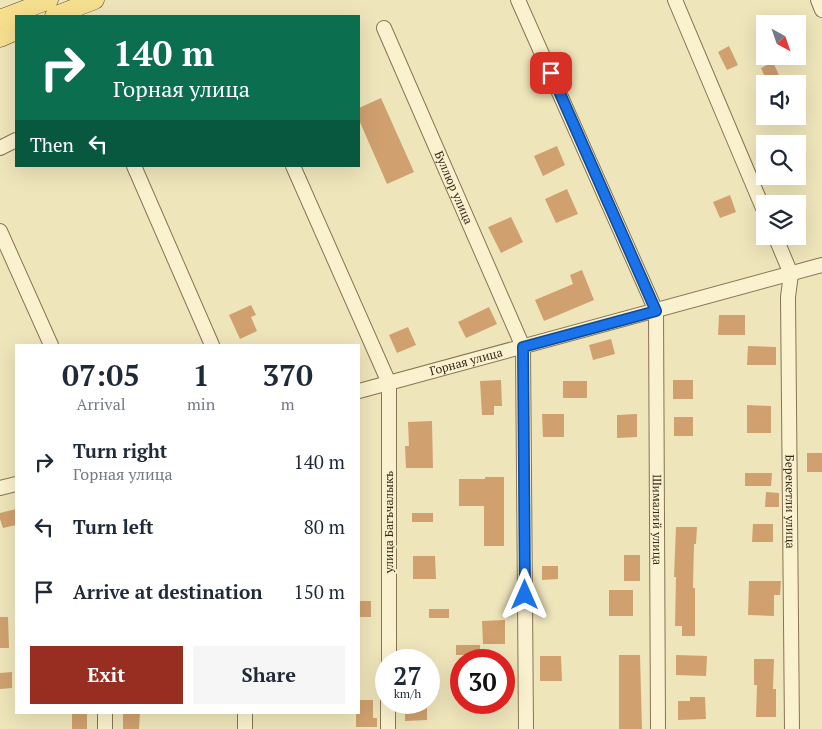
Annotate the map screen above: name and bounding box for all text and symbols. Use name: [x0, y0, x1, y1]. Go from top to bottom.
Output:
north arrow: [756, 15, 806, 65]
map controls: [756, 15, 806, 245]
text: 140 m: [113, 30, 214, 76]
icon: right: [30, 35, 95, 100]
pin: [530, 52, 572, 94]
icon: arrive: [537, 59, 565, 87]
text: Горная улица: [113, 74, 250, 103]
button: sound: [756, 75, 806, 125]
icon: left: [84, 130, 112, 158]
text: Then: [30, 132, 74, 157]
button: search: [756, 135, 806, 185]
street label: Буллюр улица: [431, 148, 476, 226]
button: layers: [756, 195, 806, 245]
street label: Горная улица: [428, 344, 504, 378]
text: 07:05: [62, 355, 140, 395]
text: 1: [193, 355, 210, 395]
text: 370: [262, 355, 313, 395]
text: Arrival: [76, 393, 126, 415]
text: min: [187, 393, 215, 415]
text: m: [281, 393, 294, 415]
text: Turn right: [73, 438, 167, 463]
icon: right: [30, 448, 58, 476]
text: 140 m: [294, 449, 345, 474]
street label: Берекетли улица: [782, 455, 798, 549]
text: Горная улица: [73, 463, 173, 485]
street label: улица Багъчалыкъ: [381, 471, 396, 574]
street label: Шималий улица: [650, 474, 665, 565]
icon: left: [30, 513, 58, 541]
text: Turn left: [73, 514, 154, 539]
text: 80 m: [304, 514, 345, 539]
position arrow: [498, 568, 550, 620]
icon: arrive: [30, 578, 58, 606]
text: Arrive at destination: [73, 579, 262, 604]
text: 150 m: [294, 579, 345, 604]
button: Exit: [30, 646, 183, 704]
button: Share: [193, 646, 345, 704]
speed limit sign: 30: [450, 649, 515, 714]
text: 27: [393, 659, 422, 692]
text: km/h: [394, 686, 421, 701]

